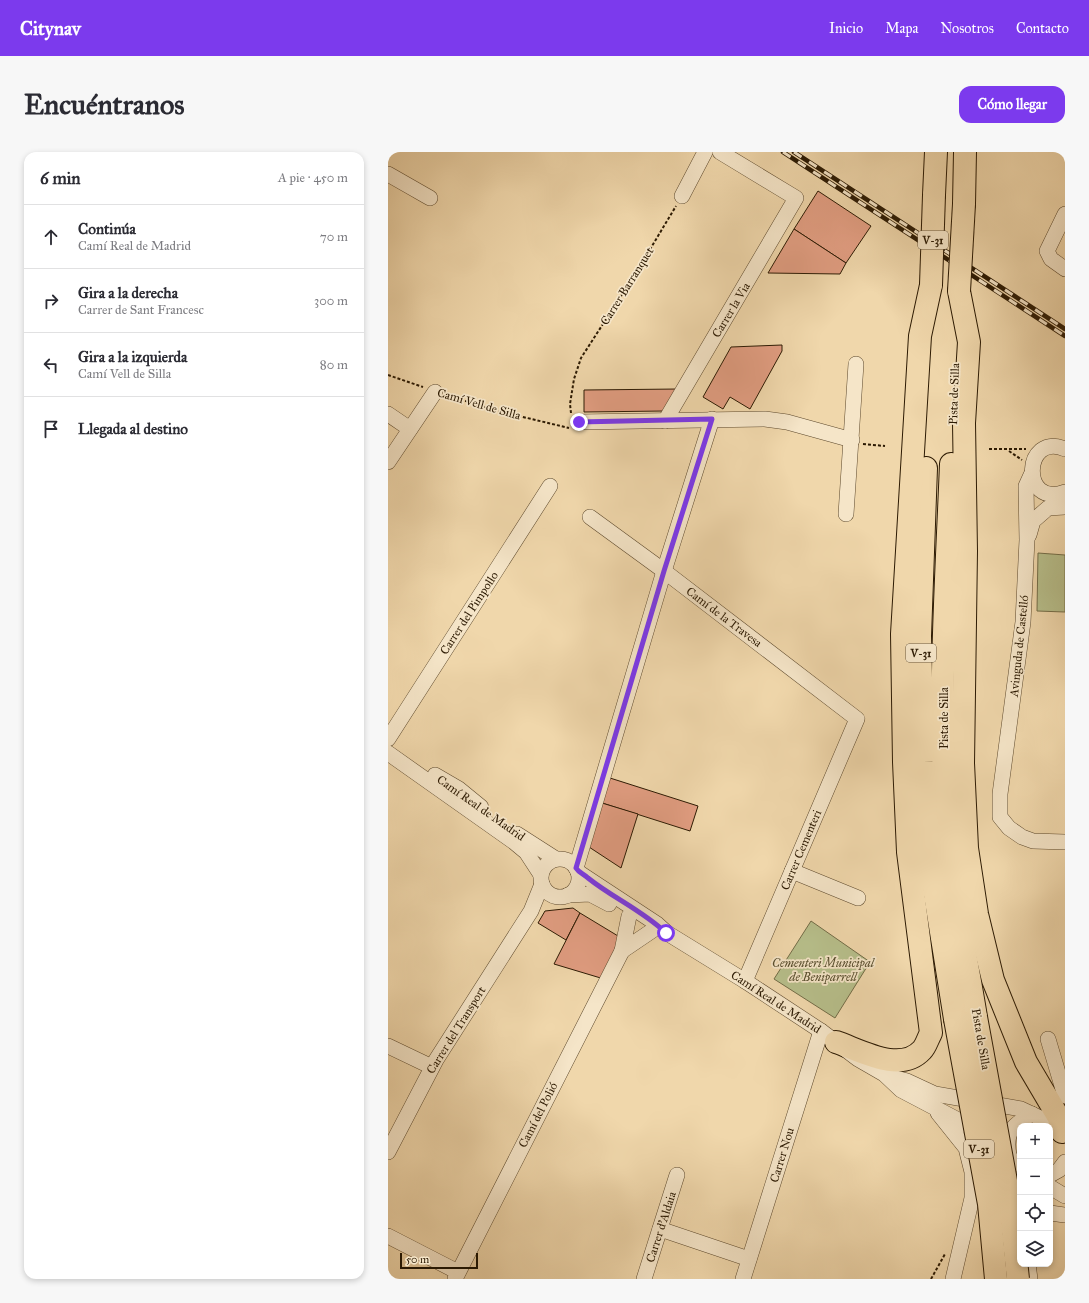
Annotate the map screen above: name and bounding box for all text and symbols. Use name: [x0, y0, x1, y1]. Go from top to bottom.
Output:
text: Citynav: [20, 17, 81, 40]
text: Inicio: [829, 20, 863, 37]
text: Mapa: [885, 20, 918, 37]
text: Nosotros: [940, 20, 994, 37]
text: Contacto: [1016, 20, 1069, 37]
button: Cómo llegar: [959, 86, 1065, 123]
text: Encuéntranos: [24, 87, 185, 122]
text: 6 min: [40, 168, 81, 189]
text: A pie · 450 m: [278, 170, 348, 186]
text: Continúa: [78, 220, 136, 238]
icon: ahead: [40, 226, 62, 248]
text: 70 m: [320, 229, 348, 245]
road number: V-31: [918, 231, 948, 249]
text: Camí Real de Madrid: [78, 238, 191, 254]
street label: Carrer Barranquet: [597, 244, 658, 328]
street label: Carrer la Via: [709, 279, 753, 340]
text: Gira a la derecha: [78, 284, 178, 302]
icon: right: [40, 290, 62, 312]
text: 300 m: [314, 293, 348, 309]
text: Carrer de Sant Francesc: [78, 302, 204, 318]
text: Gira a la izquierda: [78, 348, 187, 366]
icon: left: [40, 354, 62, 376]
text: 80 m: [320, 357, 348, 373]
street label: Pista de Silla: [946, 362, 962, 425]
text: Camí Vell de Silla: [78, 366, 171, 382]
street label: Camí Vell de Silla: [436, 385, 523, 423]
route end: [570, 413, 588, 431]
icon: arrive: [40, 418, 62, 440]
text: Llegada al destino: [78, 420, 188, 438]
street label: Carrer del Pimpollo: [437, 569, 501, 657]
street label: Camí de la Travesa: [683, 584, 765, 651]
street label: Avinguda de Castelló: [1007, 595, 1032, 699]
road number: V-31: [906, 644, 936, 662]
street label: Pista de Silla: [937, 686, 951, 749]
street label: Camí Real de Madrid: [434, 772, 528, 844]
street label: Carrer Cementeri: [778, 807, 825, 892]
route start: [657, 924, 675, 942]
park label: Cementeri Municipal de Beniparrell: [772, 956, 876, 985]
street label: Camí Real de Madrid: [728, 968, 824, 1036]
street label: Carrer del Transport: [423, 983, 489, 1076]
street label: Pista de Silla: [969, 1007, 993, 1072]
street label: Camí del Polió: [516, 1080, 560, 1150]
map controls: [1017, 1123, 1053, 1267]
button: +: [1017, 1123, 1053, 1159]
street label: Carrer Nou: [767, 1125, 797, 1184]
road number: V-31: [964, 1140, 994, 1158]
button: −: [1017, 1159, 1053, 1195]
street label: Carrer d'Aldaia: [643, 1189, 679, 1264]
button: locate: [1017, 1195, 1053, 1231]
button: layers: [1017, 1231, 1053, 1267]
scale bar: [400, 1251, 478, 1270]
text: 50 m: [406, 1253, 429, 1266]

